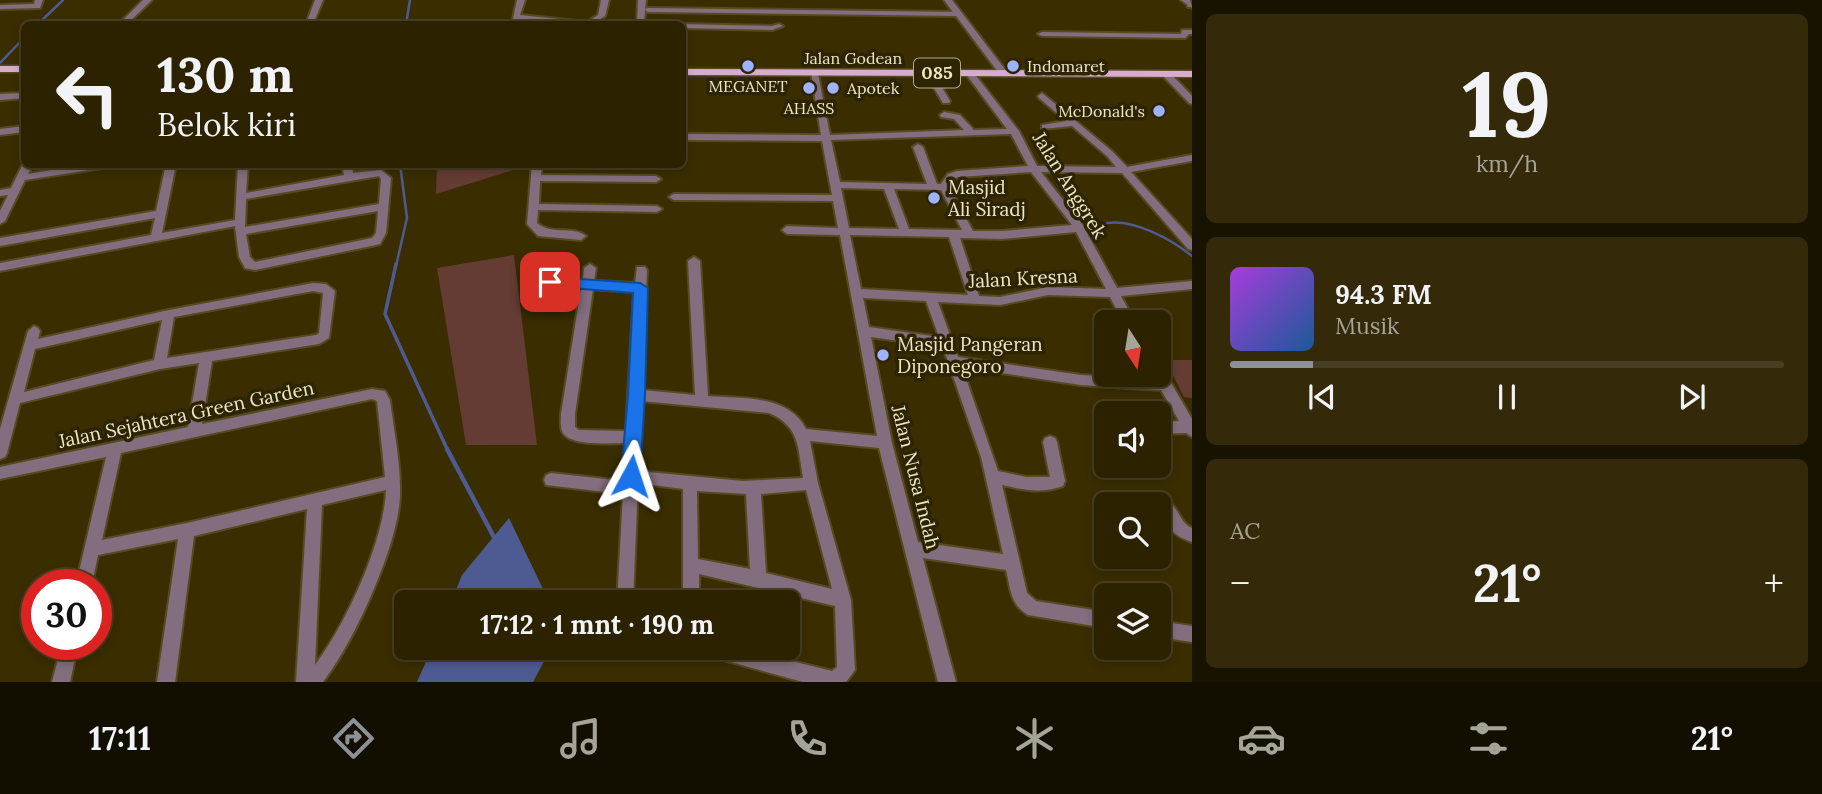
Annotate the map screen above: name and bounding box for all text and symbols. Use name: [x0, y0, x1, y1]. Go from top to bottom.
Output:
text: 130 m: [157, 43, 293, 105]
text: 19: [1462, 45, 1552, 162]
street label: Jalan Godean: [803, 48, 902, 68]
icon: left: [42, 49, 133, 140]
place label: Indomaret: [1027, 56, 1106, 76]
marker: MEGANET: [740, 58, 756, 74]
road number: 085: [914, 58, 960, 88]
marker: Indomaret: [1005, 58, 1021, 74]
place label: MEGANET: [708, 76, 788, 96]
place label: Apotek: [846, 78, 900, 98]
marker: AHASS: [801, 80, 817, 96]
marker: Apotek: [825, 80, 841, 96]
place label: AHASS: [783, 98, 834, 118]
place label: McDonald's: [1058, 101, 1145, 121]
marker: McDonald's: [1151, 103, 1167, 119]
text: Belok kiri: [157, 104, 296, 145]
street label: Jalan Anggrek: [1027, 126, 1113, 243]
text: km/h: [1476, 149, 1538, 178]
place label: Masjid Ali Siradj: [947, 175, 1026, 221]
marker: Masjid Ali Siradj: [926, 190, 942, 206]
pin: [520, 252, 580, 312]
icon: arrive: [531, 263, 569, 301]
street label: Jalan Kresna: [967, 263, 1079, 293]
text: 94.3 FM: [1335, 278, 1432, 311]
north arrow: [1094, 310, 1171, 387]
map controls: [1094, 310, 1171, 660]
text: Musik: [1335, 311, 1399, 340]
place label: Masjid Pangeran Diponegoro: [897, 332, 1043, 378]
marker: Masjid Pangeran Diponegoro: [875, 347, 891, 363]
street label: Jalan Sejahtera Green Garden: [55, 375, 316, 453]
icon: previous: [1303, 378, 1341, 416]
icon: pause: [1488, 378, 1526, 416]
icon: next: [1673, 378, 1711, 416]
street label: Jalan Nusa Indah: [886, 401, 946, 552]
button: sound: [1094, 401, 1171, 478]
position arrow: [594, 439, 668, 513]
button: search: [1094, 492, 1171, 569]
text: AC: [1230, 516, 1260, 545]
text: 21°: [1473, 550, 1541, 616]
text: −: [1230, 559, 1250, 607]
text: +: [1764, 559, 1784, 607]
speed limit sign: 30: [21, 569, 112, 660]
button: layers: [1094, 583, 1171, 660]
text: 17:12 · 1 mnt · 190 m: [480, 608, 714, 641]
icon: directions: [329, 714, 378, 763]
icon: music: [556, 714, 605, 763]
icon: phone: [783, 714, 832, 763]
icon: climate: [1010, 714, 1059, 763]
icon: car: [1237, 714, 1286, 763]
icon: filters: [1464, 714, 1513, 763]
text: 17:11: [89, 718, 151, 759]
text: 21°: [1691, 718, 1733, 759]

